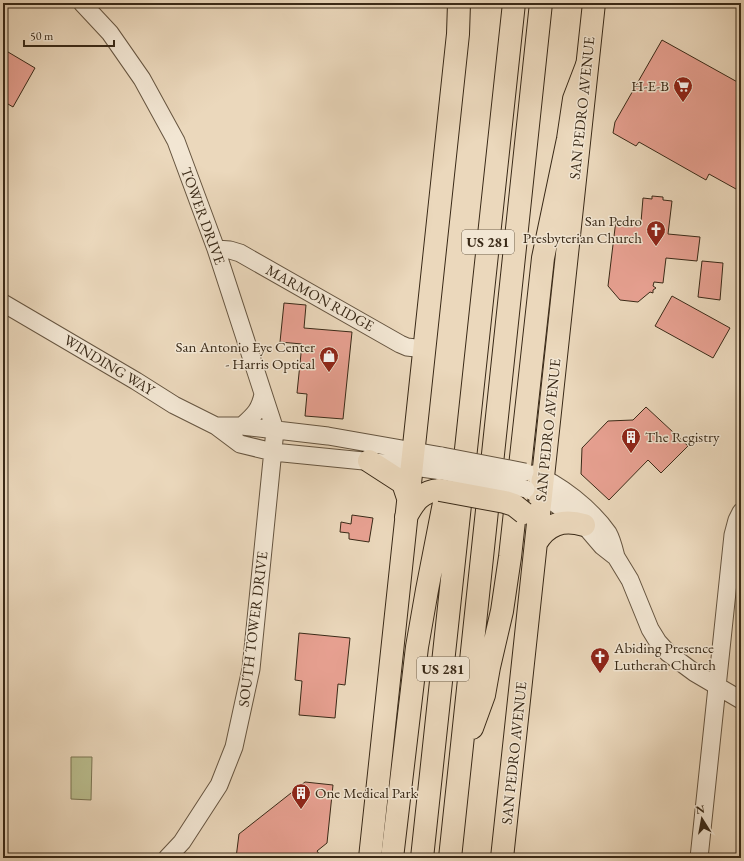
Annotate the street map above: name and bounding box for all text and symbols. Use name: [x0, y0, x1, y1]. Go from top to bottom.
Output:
scale bar: [24, 22, 114, 48]
text: 50 m: [30, 28, 54, 44]
street label: SAN PEDRO AVENUE: [565, 35, 599, 180]
supermarket icon: H-E-B: [672, 75, 694, 103]
place label: H-E-B: [631, 76, 669, 95]
street label: TOWER DRIVE: [177, 165, 230, 268]
place label: San Pedro Presbyterian Church: [523, 211, 642, 247]
church icon: San Pedro Presbyterian Church: [645, 219, 667, 247]
road number: US 281: [462, 230, 514, 254]
street label: MARMON RIDGE: [263, 260, 378, 335]
street label: WINDING WAY: [60, 330, 159, 400]
place label: San Antonio Eye Center - Harris Optical: [176, 337, 315, 373]
shop icon: San Antonio Eye Center - Harris Optical: [318, 345, 340, 373]
street label: SAN PEDRO AVENUE: [531, 357, 565, 502]
building icon: The Registry: [620, 426, 642, 454]
place label: The Registry: [645, 427, 720, 446]
street label: SOUTH TOWER DRIVE: [234, 549, 272, 708]
place label: Abiding Presence Lutheran Church: [613, 638, 716, 674]
church icon: Abiding Presence Lutheran Church: [589, 646, 611, 674]
road number: US 281: [417, 657, 469, 681]
street label: SAN PEDRO AVENUE: [497, 680, 531, 825]
building icon: One Medical Park: [290, 782, 312, 810]
place label: One Medical Park: [315, 783, 418, 802]
north arrow: [682, 799, 722, 839]
text: N: [694, 801, 706, 817]

